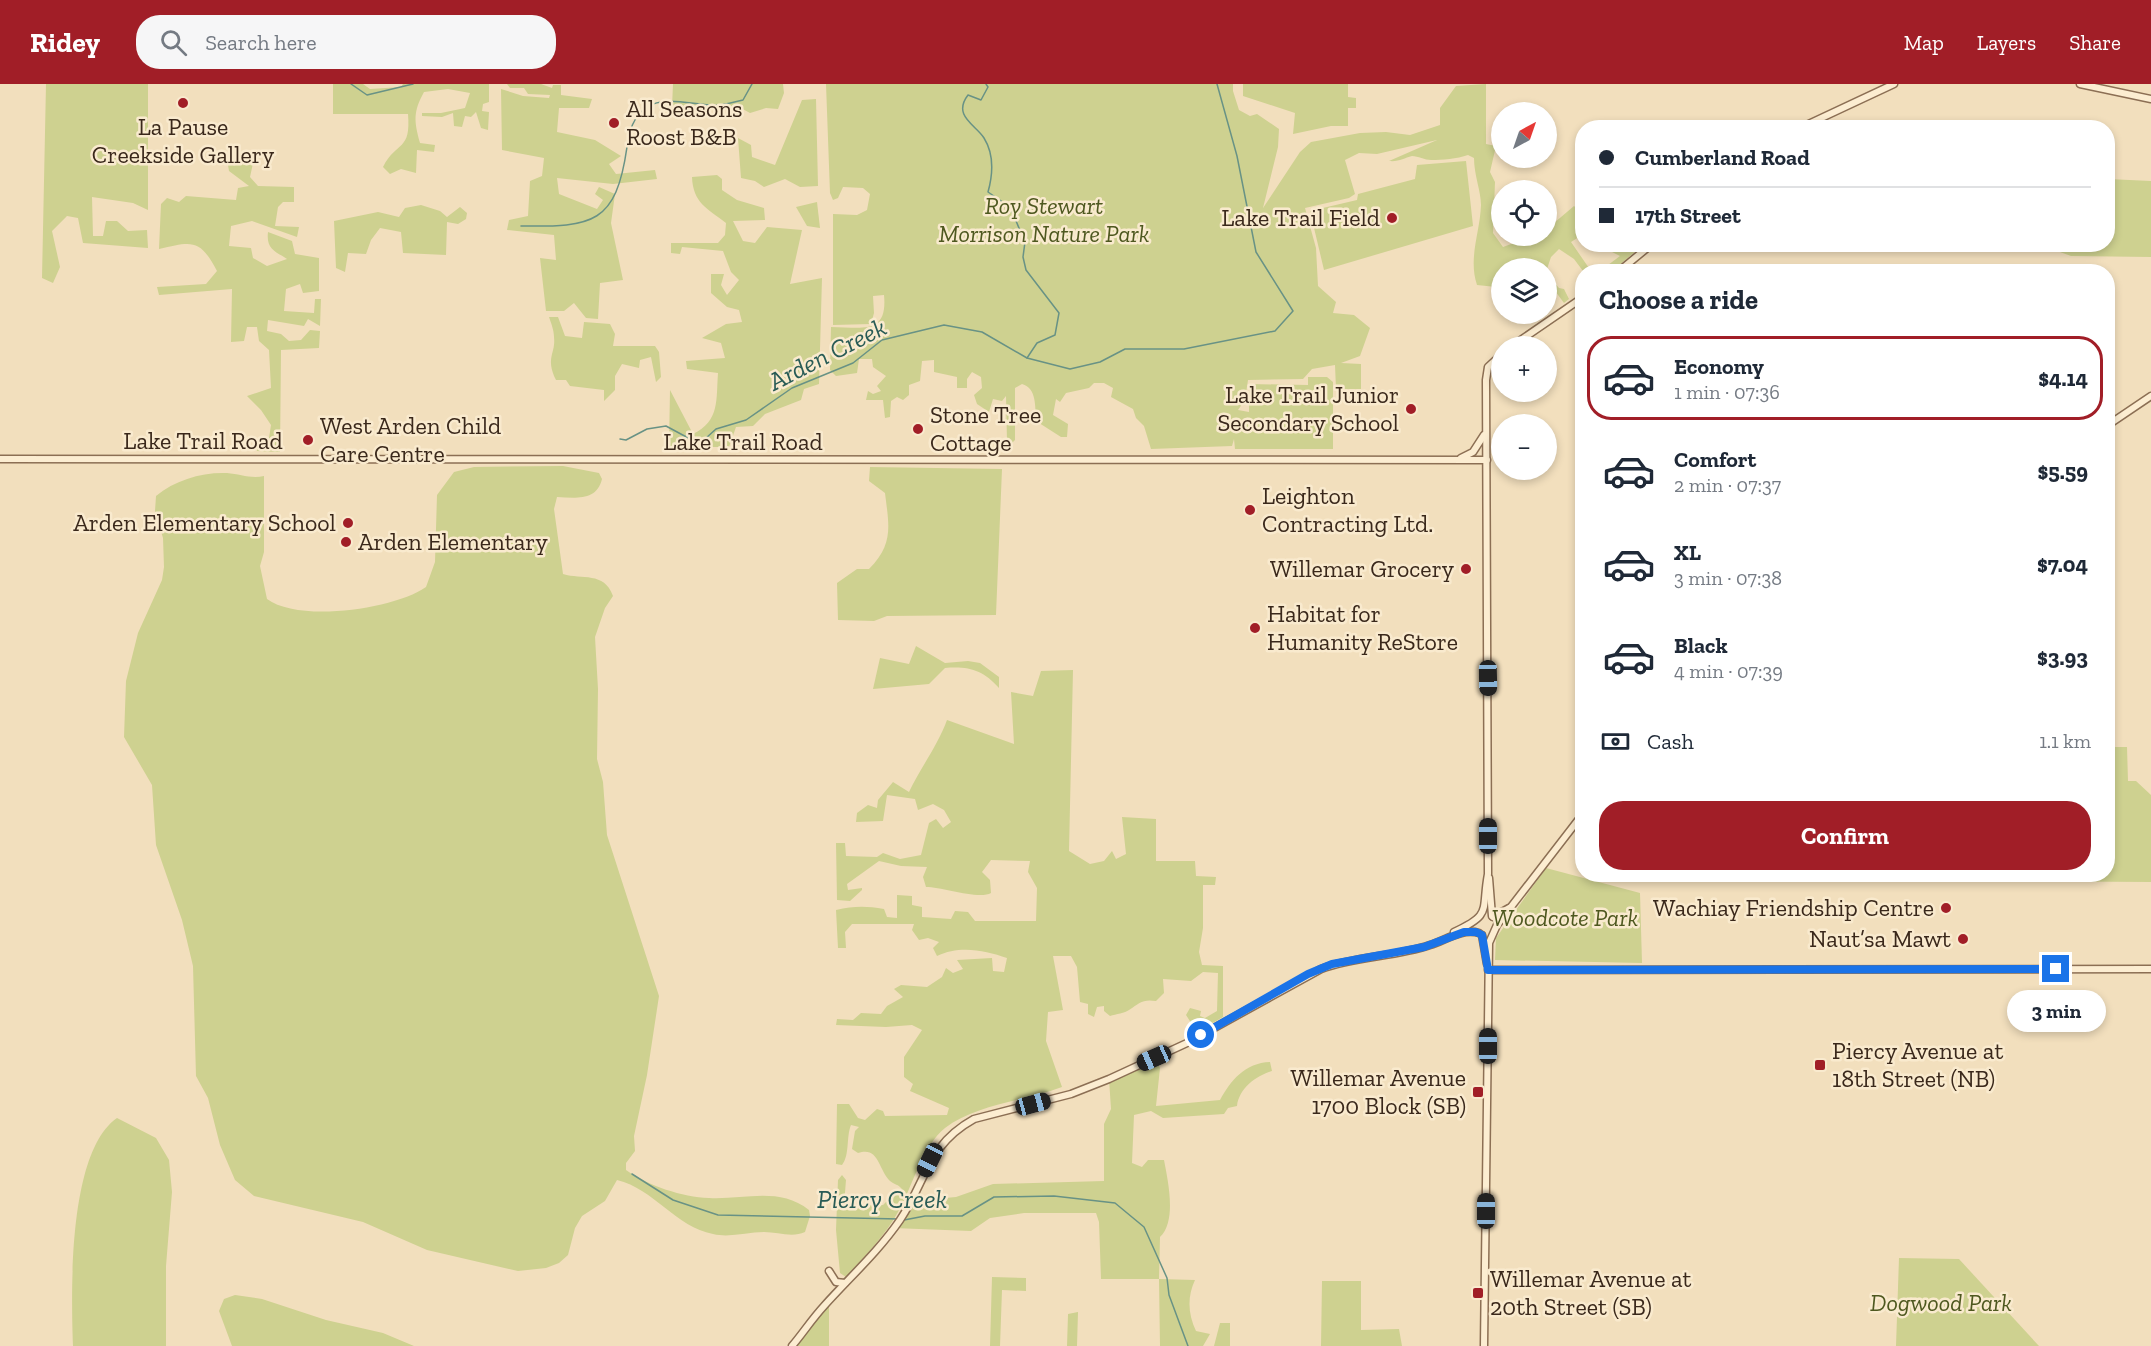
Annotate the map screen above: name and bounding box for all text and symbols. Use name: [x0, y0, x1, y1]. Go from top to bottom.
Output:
search box: [136, 15, 556, 69]
text: Ridey: [30, 26, 100, 59]
icon: search: [157, 26, 190, 59]
text: Search here: [205, 29, 317, 56]
text: Map: [1904, 30, 1944, 55]
text: Layers: [1977, 30, 2036, 55]
text: Share: [2069, 30, 2121, 55]
place label: All Seasons Roost B&B: [626, 94, 743, 151]
marker: La Pause Creekside Gallery: [176, 96, 190, 110]
north arrow: [1491, 102, 1557, 168]
map controls: [1491, 102, 1557, 480]
place label: La Pause Creekside Gallery: [92, 112, 275, 169]
marker: All Seasons Roost B&B: [607, 116, 621, 130]
text: Cumberland Road: [1635, 144, 1810, 171]
button: locate: [1491, 180, 1557, 246]
park label: Roy Stewart Morrison Nature Park: [939, 191, 1150, 248]
text: 17th Street: [1635, 202, 1741, 229]
place label: Lake Trail Field: [1221, 203, 1380, 232]
marker: Lake Trail Field: [1385, 211, 1399, 225]
button: layers: [1491, 258, 1557, 324]
text: Choose a ride: [1599, 284, 1758, 316]
water label: Arden Creek: [762, 311, 891, 398]
button: +: [1491, 336, 1557, 402]
icon: car: [1602, 351, 1656, 405]
text: Economy: [1674, 353, 1764, 380]
text: $4.14: [2038, 365, 2088, 392]
place label: Lake Trail Junior Secondary School: [1217, 380, 1399, 437]
text: 1 min · 07:36: [1674, 380, 1780, 404]
place label: Stone Tree Cottage: [930, 400, 1041, 457]
marker: Lake Trail Junior Secondary School: [1404, 402, 1418, 416]
place label: West Arden Child Care Centre: [320, 411, 501, 468]
button: −: [1491, 414, 1557, 480]
marker: Stone Tree Cottage: [911, 422, 925, 436]
street label: Lake Trail Road: [123, 426, 283, 455]
street label: Lake Trail Road: [663, 427, 823, 456]
marker: West Arden Child Care Centre: [301, 433, 315, 447]
icon: car: [1602, 444, 1656, 498]
text: Comfort: [1674, 446, 1756, 473]
text: $5.59: [2037, 458, 2088, 485]
text: 2 min · 07:37: [1674, 473, 1781, 497]
place label: Leighton Contracting Ltd.: [1262, 481, 1433, 538]
marker: Leighton Contracting Ltd.: [1243, 503, 1257, 517]
place label: Arden Elementary School: [73, 508, 336, 537]
marker: Arden Elementary School: [341, 516, 355, 530]
place label: Arden Elementary: [358, 527, 548, 556]
marker: Arden Elementary: [339, 535, 353, 549]
icon: car: [1602, 537, 1656, 591]
text: XL: [1674, 539, 1701, 566]
text: $7.04: [2037, 551, 2088, 578]
place label: Willemar Grocery: [1270, 554, 1455, 583]
marker: Willemar Grocery: [1459, 562, 1473, 576]
text: 3 min · 07:38: [1674, 566, 1782, 590]
place label: Habitat for Humanity ReStore: [1267, 599, 1458, 656]
marker: Habitat for Humanity ReStore: [1248, 621, 1262, 635]
icon: car: [1602, 630, 1656, 684]
text: Black: [1674, 632, 1728, 659]
text: $3.93: [2037, 644, 2088, 671]
text: 4 min · 07:39: [1674, 659, 1783, 683]
car: [1479, 660, 1497, 696]
icon: cash: [1599, 725, 1632, 758]
text: Cash: [1647, 728, 1694, 755]
text: 1.1 km: [2039, 729, 2091, 753]
button: Confirm: [1599, 801, 2091, 870]
car: [1479, 818, 1497, 854]
place label: Wachiay Friendship Centre: [1653, 893, 1934, 922]
marker: Wachiay Friendship Centre: [1939, 901, 1953, 915]
park label: Woodcote Park: [1492, 903, 1638, 932]
place label: Naut’sa Mawt: [1809, 924, 1951, 953]
marker: Naut’sa Mawt: [1956, 932, 1970, 946]
route end: [2042, 955, 2069, 982]
callout: 3 min: [2006, 990, 2106, 1032]
text: 3 min: [2032, 999, 2081, 1023]
route start: [1187, 1021, 1214, 1048]
car: [1479, 1028, 1497, 1064]
place label: Piercy Avenue at 18th Street (NB): [1832, 1036, 2003, 1093]
car: [1134, 1042, 1174, 1074]
marker: Piercy Avenue at 18th Street (NB): [1813, 1058, 1827, 1072]
place label: Willemar Avenue 1700 Block (SB): [1290, 1063, 1466, 1120]
marker: Willemar Avenue 1700 Block (SB): [1471, 1085, 1485, 1099]
car: [1013, 1091, 1053, 1117]
car: [914, 1140, 946, 1180]
water label: Piercy Creek: [817, 1183, 947, 1215]
car: [1477, 1193, 1495, 1229]
place label: Willemar Avenue at 20th Street (SB): [1490, 1264, 1692, 1321]
marker: Willemar Avenue at 20th Street (SB): [1471, 1286, 1485, 1300]
park label: Dogwood Park: [1870, 1288, 2012, 1317]

